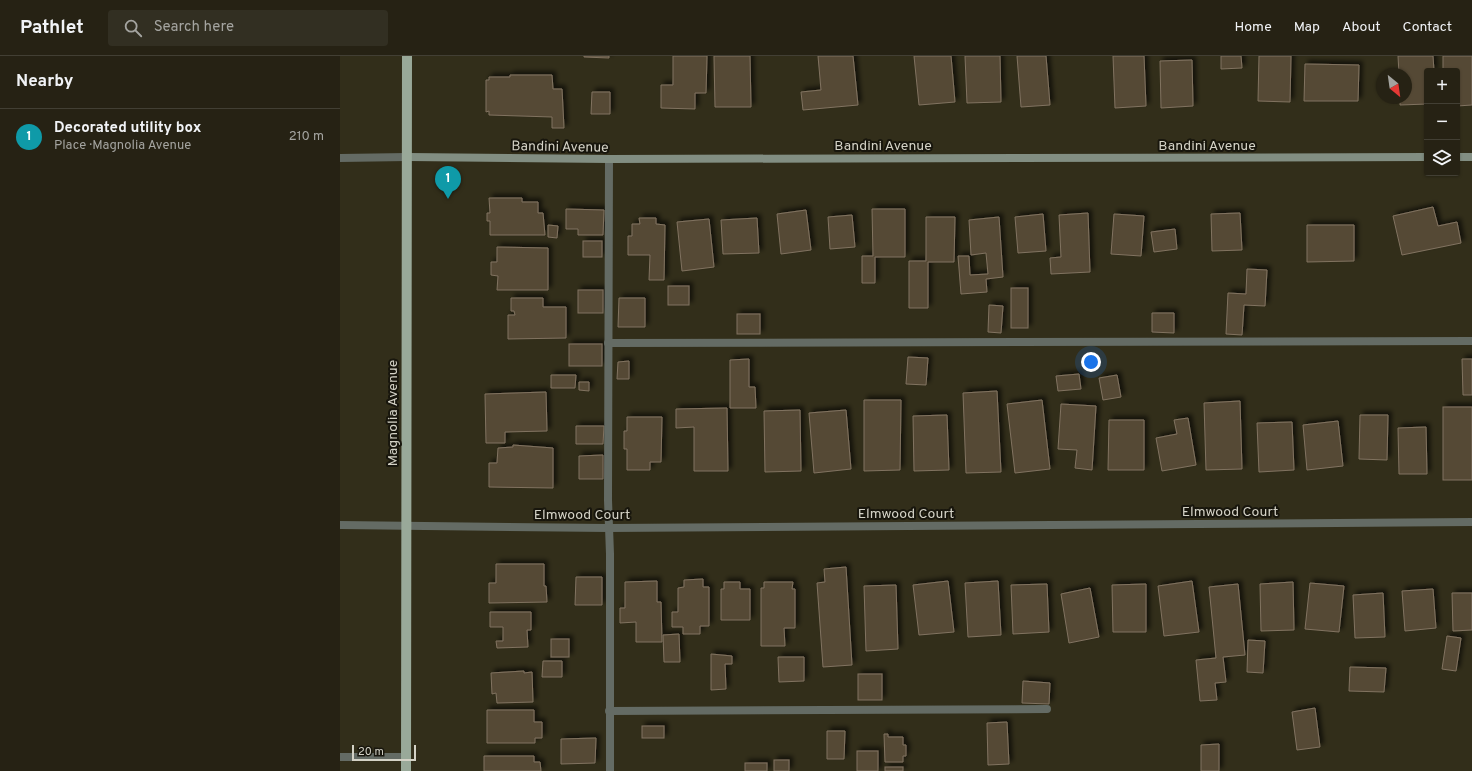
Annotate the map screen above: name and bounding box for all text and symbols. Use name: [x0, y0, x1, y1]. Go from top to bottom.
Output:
search box: [108, 10, 388, 46]
text: Pathlet: [20, 16, 84, 40]
icon: search: [122, 17, 144, 39]
text: Search here: [154, 18, 234, 37]
text: Home: [1235, 19, 1272, 36]
text: Map: [1294, 19, 1320, 36]
text: About: [1342, 19, 1381, 36]
text: Contact: [1403, 19, 1452, 36]
north arrow: [1376, 68, 1412, 104]
map controls: [1424, 68, 1460, 176]
button: +: [1424, 68, 1460, 104]
text: Nearby: [16, 71, 73, 93]
button: −: [1424, 104, 1460, 140]
text: Decorated utility box: [54, 119, 201, 138]
text: 1: [26, 129, 32, 145]
text: 210 m: [289, 129, 324, 145]
text: Place · Magnolia Avenue: [54, 138, 191, 154]
street label: Bandini Avenue: [511, 138, 609, 157]
street label: Bandini Avenue: [834, 138, 932, 155]
street label: Bandini Avenue: [1158, 138, 1256, 155]
button: layers: [1424, 140, 1460, 176]
pin: 1: [435, 166, 461, 199]
your location: [1081, 352, 1101, 372]
street label: Magnolia Avenue: [385, 360, 402, 466]
street label: Elmwood Court: [1182, 504, 1278, 521]
street label: Elmwood Court: [858, 506, 954, 523]
street label: Elmwood Court: [534, 507, 630, 524]
scale bar: [352, 743, 416, 762]
text: 20 m: [358, 745, 384, 759]

